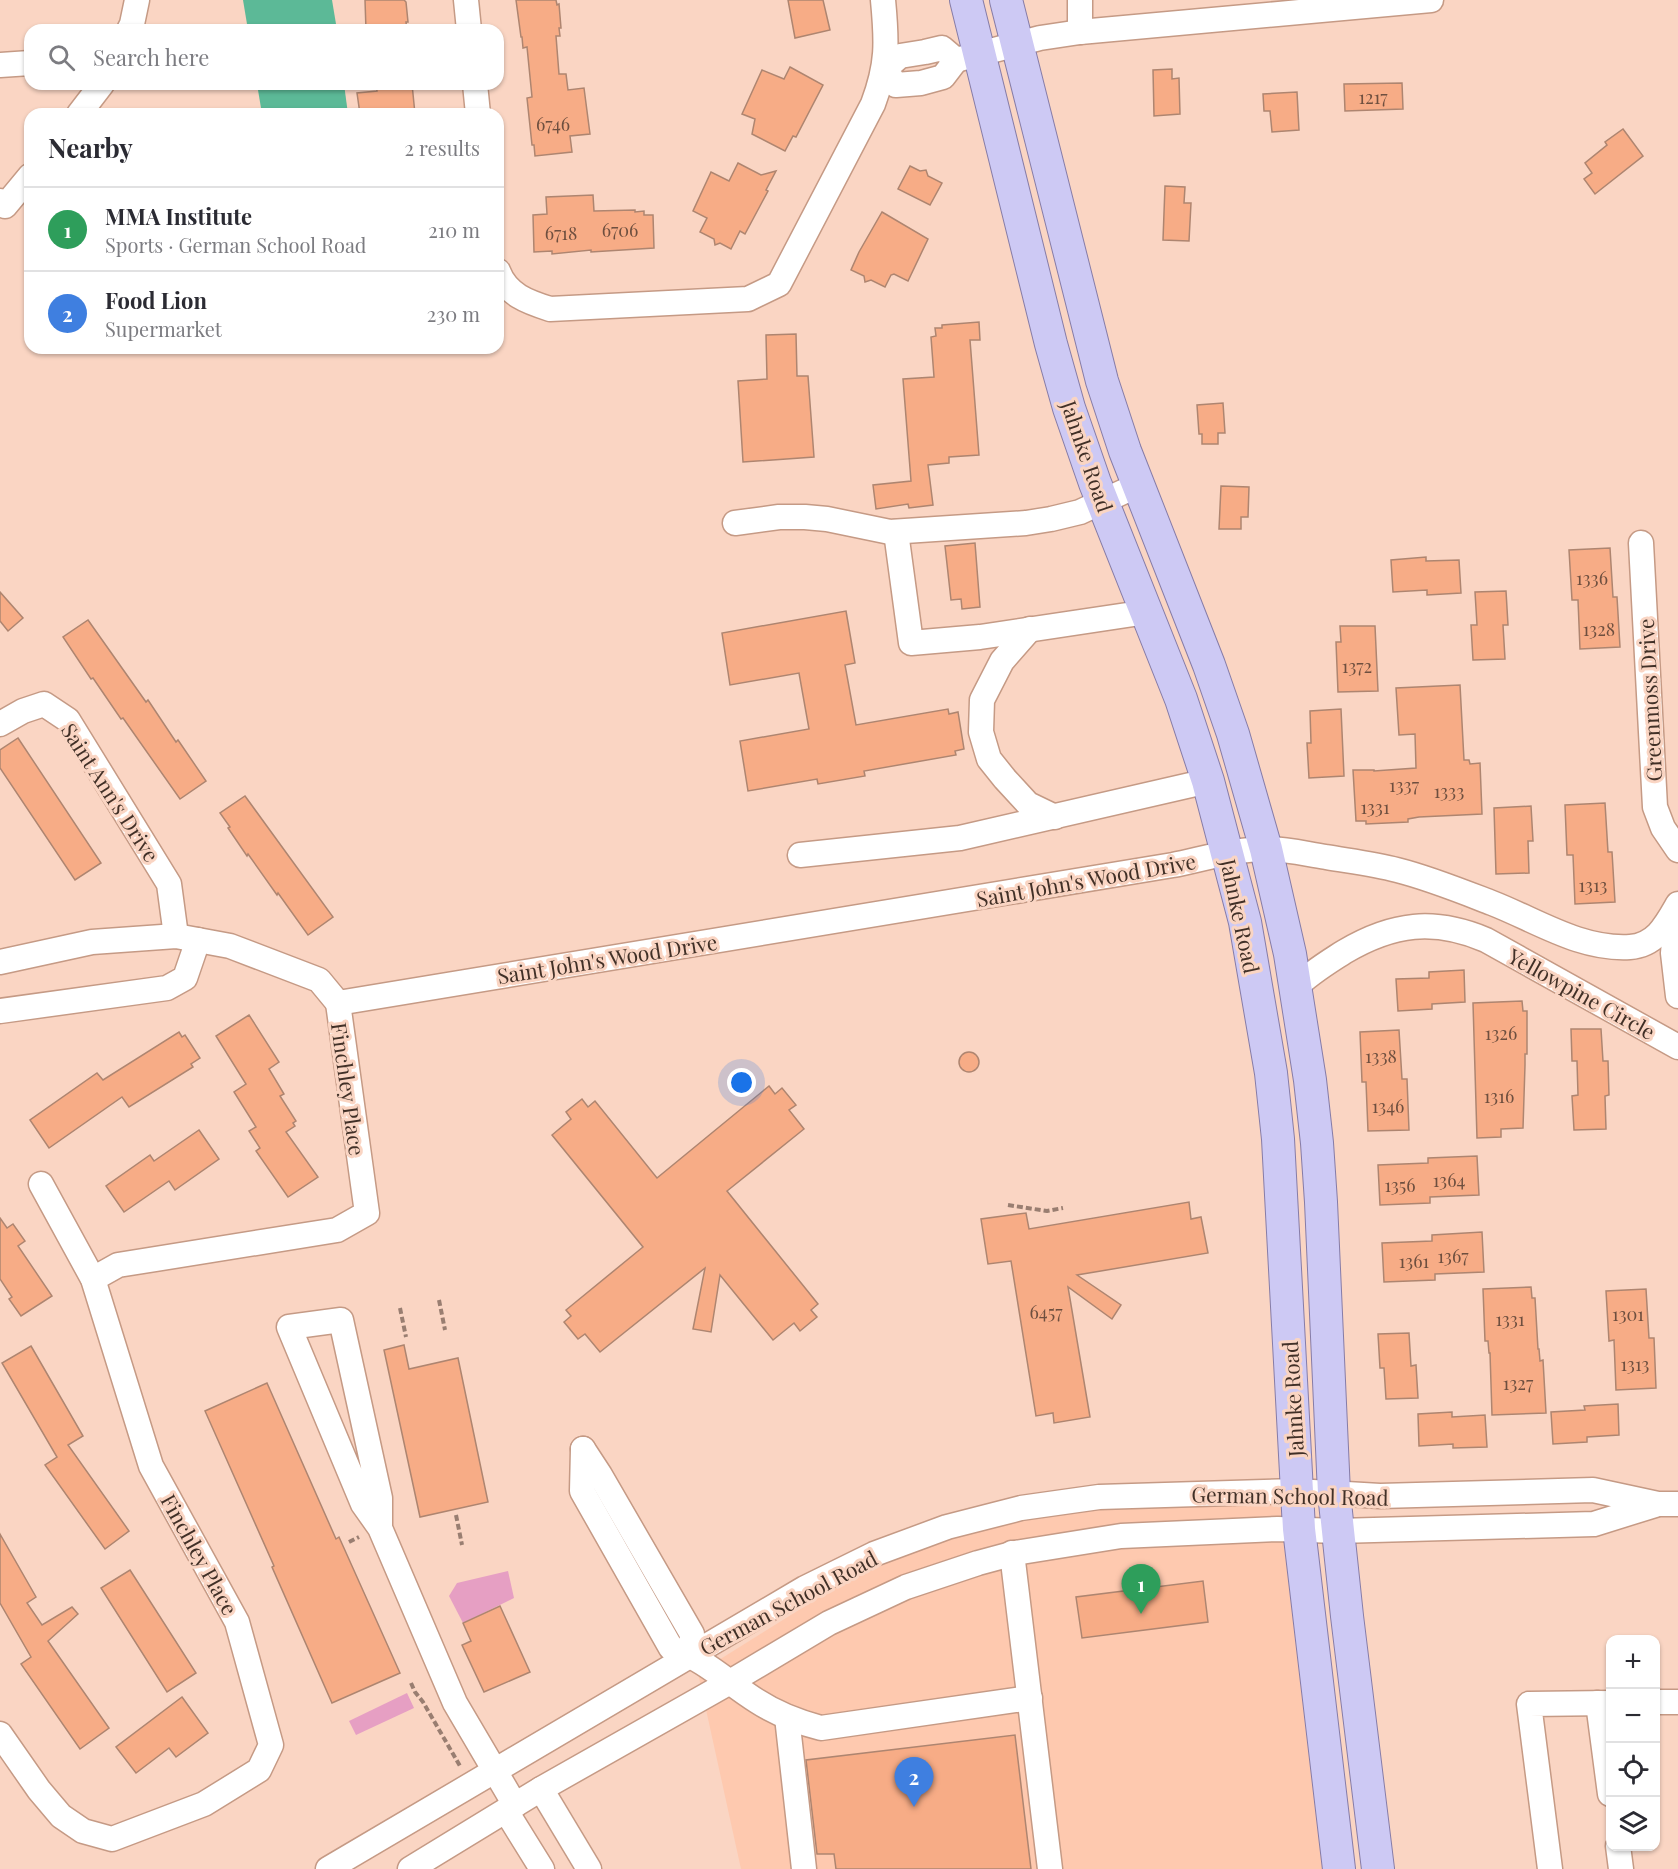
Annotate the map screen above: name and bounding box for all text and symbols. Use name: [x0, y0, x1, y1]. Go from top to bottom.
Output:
search box: [24, 24, 504, 90]
icon: search: [45, 41, 78, 74]
text: Search here: [93, 42, 209, 72]
house number: 1217: [1358, 85, 1388, 109]
house number: 6746: [536, 112, 570, 136]
text: Nearby: [48, 130, 133, 165]
text: 2 results: [405, 134, 480, 161]
text: MMA Institute: [105, 201, 252, 231]
text: 1: [64, 216, 71, 243]
text: 210 m: [428, 216, 480, 243]
house number: 6706: [602, 218, 638, 242]
house number: 6718: [545, 221, 577, 245]
text: Sports · German School Road: [105, 231, 366, 258]
text: Food Lion: [105, 285, 207, 315]
text: 2: [62, 300, 73, 327]
text: 230 m: [427, 300, 480, 327]
text: Supermarket: [105, 315, 222, 342]
street label: Jahnke Road: [1056, 396, 1120, 516]
house number: 1336: [1576, 566, 1608, 590]
house number: 1328: [1583, 617, 1615, 641]
street label: Greenmoss Drive: [1631, 618, 1667, 782]
house number: 1372: [1342, 654, 1372, 678]
street label: Saint Ann's Drive: [56, 717, 166, 867]
house number: 1337: [1389, 773, 1420, 797]
house number: 1333: [1434, 779, 1464, 803]
house number: 1331: [1360, 795, 1390, 819]
street label: Saint John's Wood Drive: [974, 846, 1198, 912]
street label: Jahnke Road: [1215, 855, 1267, 976]
house number: 1313: [1579, 873, 1607, 897]
street label: Saint John's Wood Drive: [495, 927, 719, 989]
street label: Yellowpine Circle: [1503, 941, 1660, 1045]
street label: Finchley Place: [326, 1021, 372, 1157]
house number: 1326: [1485, 1021, 1517, 1045]
house number: 1338: [1365, 1044, 1397, 1068]
your location: [727, 1068, 756, 1097]
house number: 1316: [1484, 1084, 1514, 1108]
house number: 1346: [1372, 1094, 1404, 1118]
house number: 1364: [1433, 1168, 1465, 1192]
house number: 1356: [1384, 1173, 1416, 1197]
house number: 1367: [1437, 1244, 1469, 1268]
house number: 1361: [1399, 1249, 1430, 1273]
house number: 6457: [1030, 1300, 1063, 1324]
house number: 1301: [1612, 1302, 1644, 1326]
house number: 1331: [1495, 1307, 1525, 1331]
street label: Jahnke Road: [1275, 1340, 1309, 1459]
house number: 1313: [1621, 1352, 1649, 1376]
house number: 1327: [1503, 1371, 1534, 1395]
street label: German School Road: [1191, 1479, 1389, 1511]
street label: Finchley Place: [155, 1489, 245, 1619]
street label: German School Road: [694, 1543, 882, 1661]
pin: 1: [1122, 1564, 1160, 1614]
map controls: [1606, 1635, 1660, 1851]
button: +: [1606, 1635, 1660, 1689]
button: −: [1606, 1689, 1660, 1743]
button: locate: [1606, 1743, 1660, 1797]
pin: 2: [894, 1758, 934, 1807]
button: layers: [1606, 1797, 1660, 1851]

